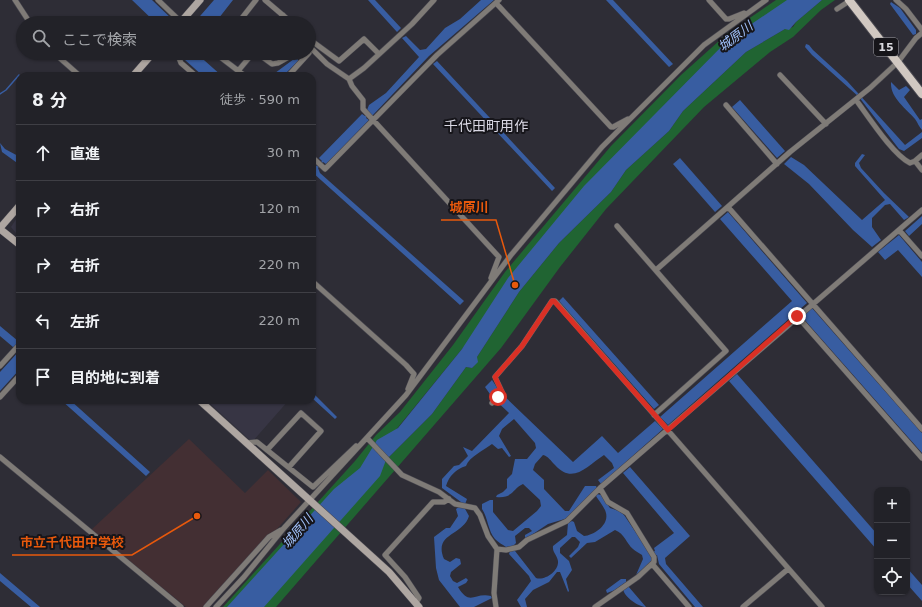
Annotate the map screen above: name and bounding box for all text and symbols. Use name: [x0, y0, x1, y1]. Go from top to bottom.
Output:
search box: [16, 16, 316, 60]
water label: 城原川: [715, 17, 757, 54]
icon: search: [30, 27, 52, 49]
text: ここで検索: [62, 31, 137, 49]
road number: 15: [874, 38, 898, 56]
text: 8 分: [32, 90, 67, 110]
text: 徒歩 · 590 m: [220, 92, 300, 107]
district label: 千代田町用作: [444, 118, 528, 134]
icon: ahead: [32, 142, 54, 164]
text: 直進: [70, 145, 100, 163]
text: 30 m: [267, 145, 300, 160]
callout: 城原川: [441, 195, 496, 220]
icon: right: [32, 198, 54, 220]
text: 城原川: [449, 200, 489, 215]
text: 右折: [70, 201, 100, 219]
text: 120 m: [258, 201, 300, 216]
icon: right: [32, 254, 54, 276]
text: 右折: [70, 257, 100, 275]
text: 220 m: [258, 257, 300, 272]
route end: [788, 307, 806, 325]
icon: left: [32, 310, 54, 332]
text: 左折: [70, 313, 100, 331]
text: 220 m: [258, 313, 300, 328]
icon: arrive: [32, 366, 54, 388]
text: 目的地に到着: [70, 369, 160, 387]
route start: [489, 388, 507, 406]
map controls: [874, 487, 910, 595]
button: +: [874, 487, 910, 523]
water label: 城原川: [279, 510, 317, 551]
button: −: [874, 523, 910, 559]
callout: 市立千代田中学校: [12, 530, 132, 555]
text: 市立千代田中学校: [20, 535, 124, 550]
button: locate: [874, 559, 910, 595]

